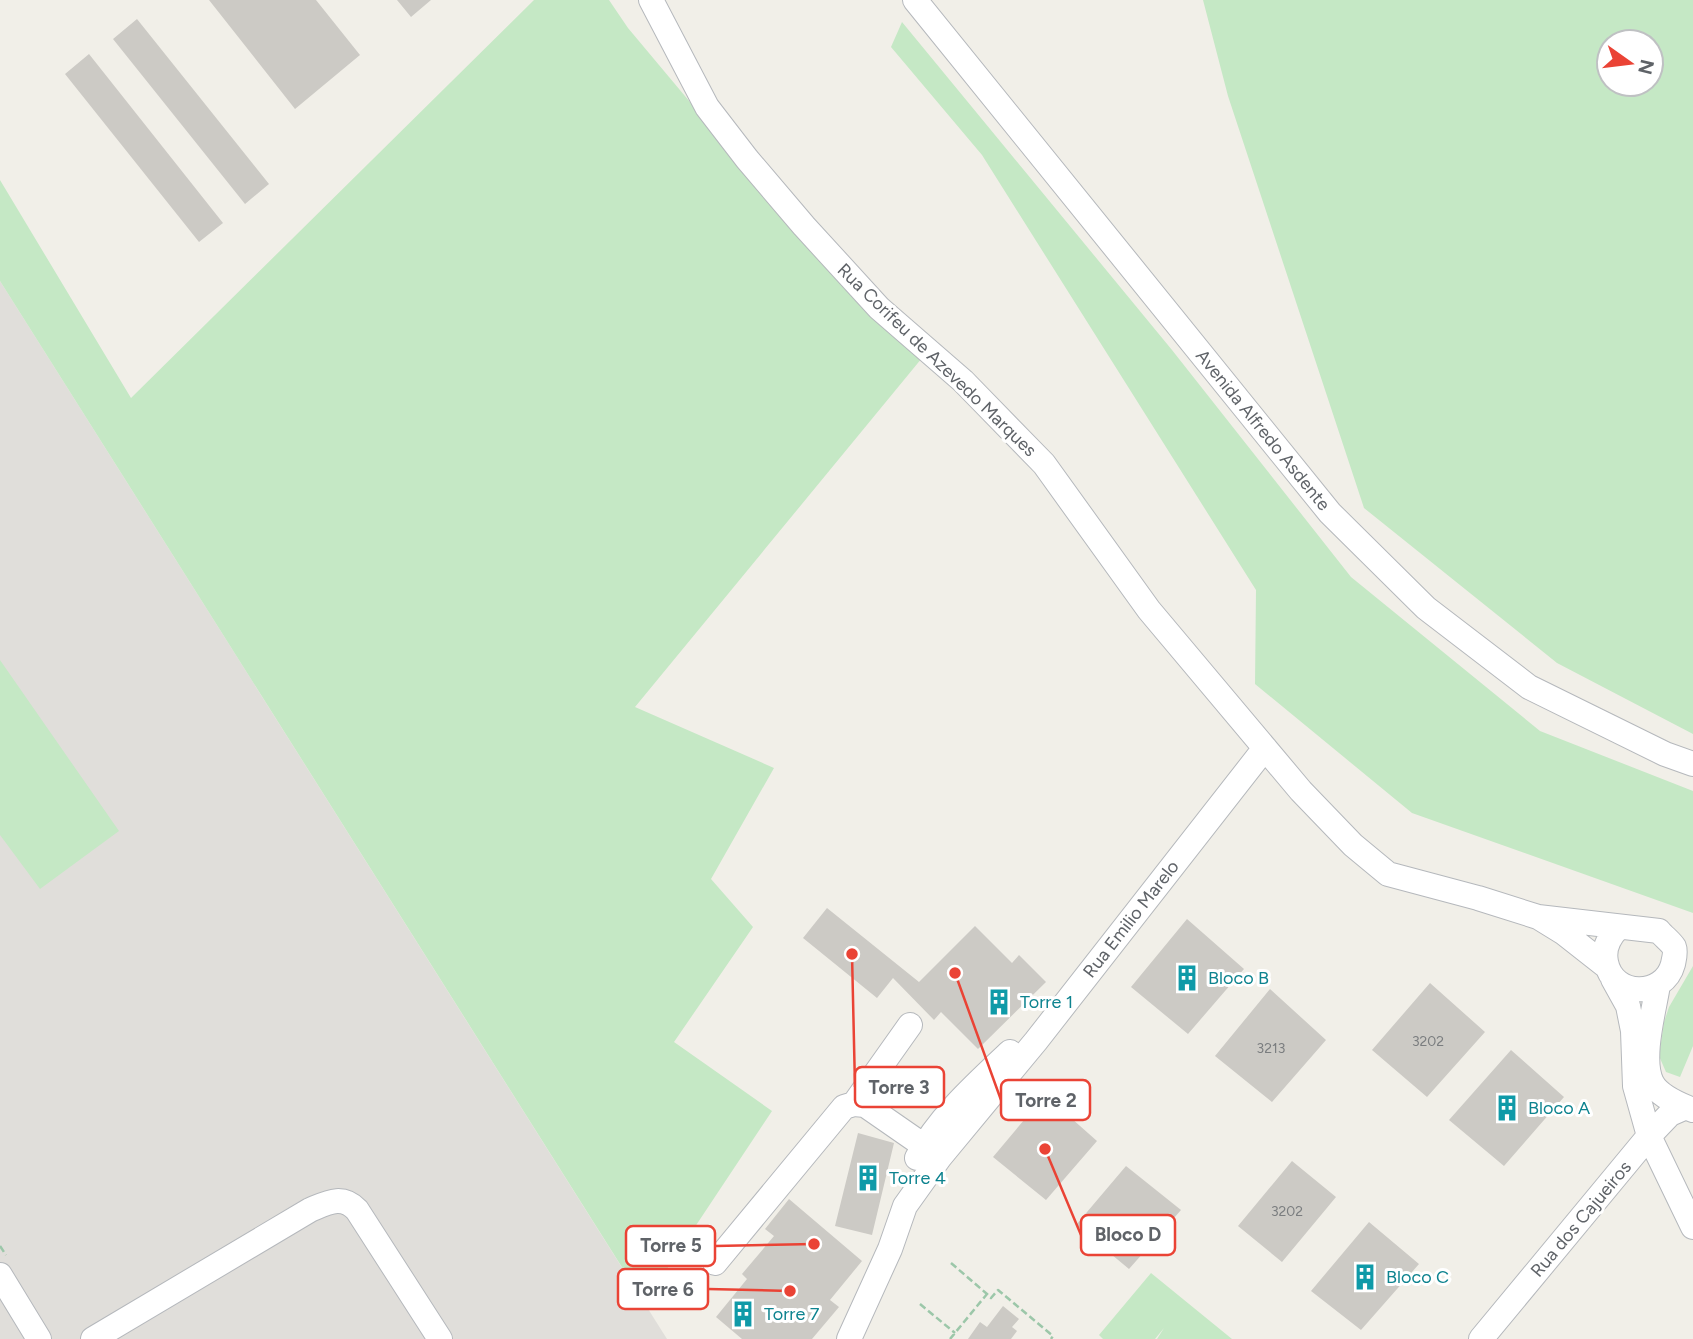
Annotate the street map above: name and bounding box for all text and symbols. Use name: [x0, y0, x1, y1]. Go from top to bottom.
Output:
north arrow: [1595, 28, 1665, 98]
text: N: [1633, 57, 1659, 77]
street label: Rua Corifeu de Azevedo Marques: [833, 259, 1041, 461]
street label: Avenida Alfredo Asdente: [1191, 345, 1335, 515]
street label: Rua Emilio Marelo: [1078, 856, 1184, 982]
building icon: Bloco B: [1172, 963, 1202, 993]
place label: Bloco B: [1208, 967, 1269, 989]
building icon: Torre 1: [984, 987, 1014, 1017]
place label: Torre 1: [1020, 991, 1073, 1013]
house number: 3202: [1412, 1033, 1444, 1050]
house number: 3213: [1257, 1040, 1285, 1057]
callout: Torre 3: [855, 1067, 944, 1107]
text: Torre 3: [869, 1076, 929, 1099]
callout: Torre 2: [1001, 1080, 1090, 1120]
text: Torre 2: [1015, 1089, 1077, 1112]
building icon: Bloco A: [1492, 1093, 1522, 1123]
place label: Bloco A: [1528, 1097, 1590, 1119]
street label: Rua dos Cajueiros: [1526, 1156, 1636, 1282]
building icon: Torre 4: [853, 1163, 883, 1193]
place label: Torre 4: [889, 1167, 946, 1189]
house number: 3202: [1271, 1203, 1303, 1220]
callout: Bloco D: [1081, 1215, 1175, 1255]
text: Bloco D: [1095, 1223, 1161, 1246]
callout: Torre 5: [626, 1226, 715, 1266]
text: Torre 5: [640, 1234, 702, 1257]
building icon: Bloco C: [1350, 1262, 1380, 1292]
place label: Bloco C: [1386, 1266, 1449, 1288]
callout: Torre 6: [618, 1269, 708, 1309]
text: Torre 6: [632, 1278, 694, 1301]
building icon: Torre 7: [728, 1299, 758, 1329]
place label: Torre 7: [764, 1303, 820, 1325]

